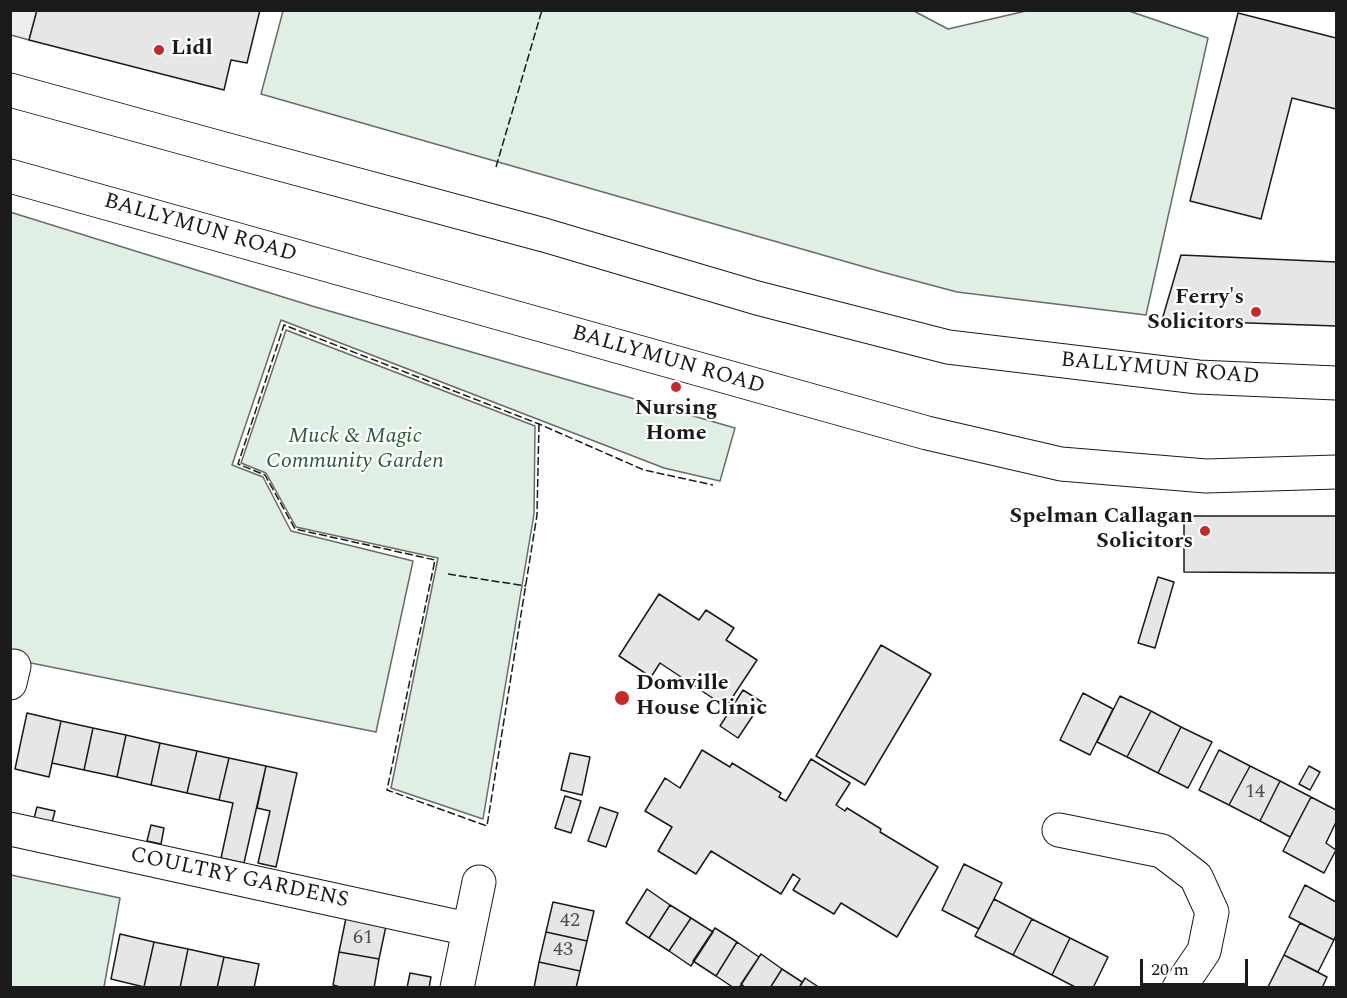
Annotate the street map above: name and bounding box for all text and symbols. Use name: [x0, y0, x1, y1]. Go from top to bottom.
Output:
place label: Lidl: [171, 37, 213, 63]
marker: Lidl: [152, 43, 166, 57]
street label: BALLYMUN ROAD: [100, 189, 300, 269]
place label: Ferry's Solicitors: [1147, 286, 1244, 338]
marker: Ferry's Solicitors: [1249, 305, 1263, 319]
street label: BALLYMUN ROAD: [568, 321, 768, 401]
street label: BALLYMUN ROAD: [1059, 348, 1261, 392]
marker: Nursing Home: [669, 380, 683, 394]
place label: Nursing Home: [635, 397, 717, 448]
park label: Muck & Magic Community Garden: [266, 425, 444, 476]
place label: Spelman Callagan Solicitors: [1010, 505, 1193, 556]
marker: Spelman Callagan Solicitors: [1198, 524, 1212, 538]
place label: Domville House Clinic: [636, 672, 767, 724]
marker: Domville House Clinic: [613, 689, 631, 707]
house number: 14: [1245, 781, 1265, 805]
street label: COULTRY GARDENS: [128, 843, 350, 915]
house number: 42: [560, 910, 580, 934]
house number: 61: [353, 927, 373, 951]
house number: 43: [553, 939, 573, 963]
scale bar: [1143, 947, 1251, 985]
text: 20 m: [1151, 956, 1189, 983]

